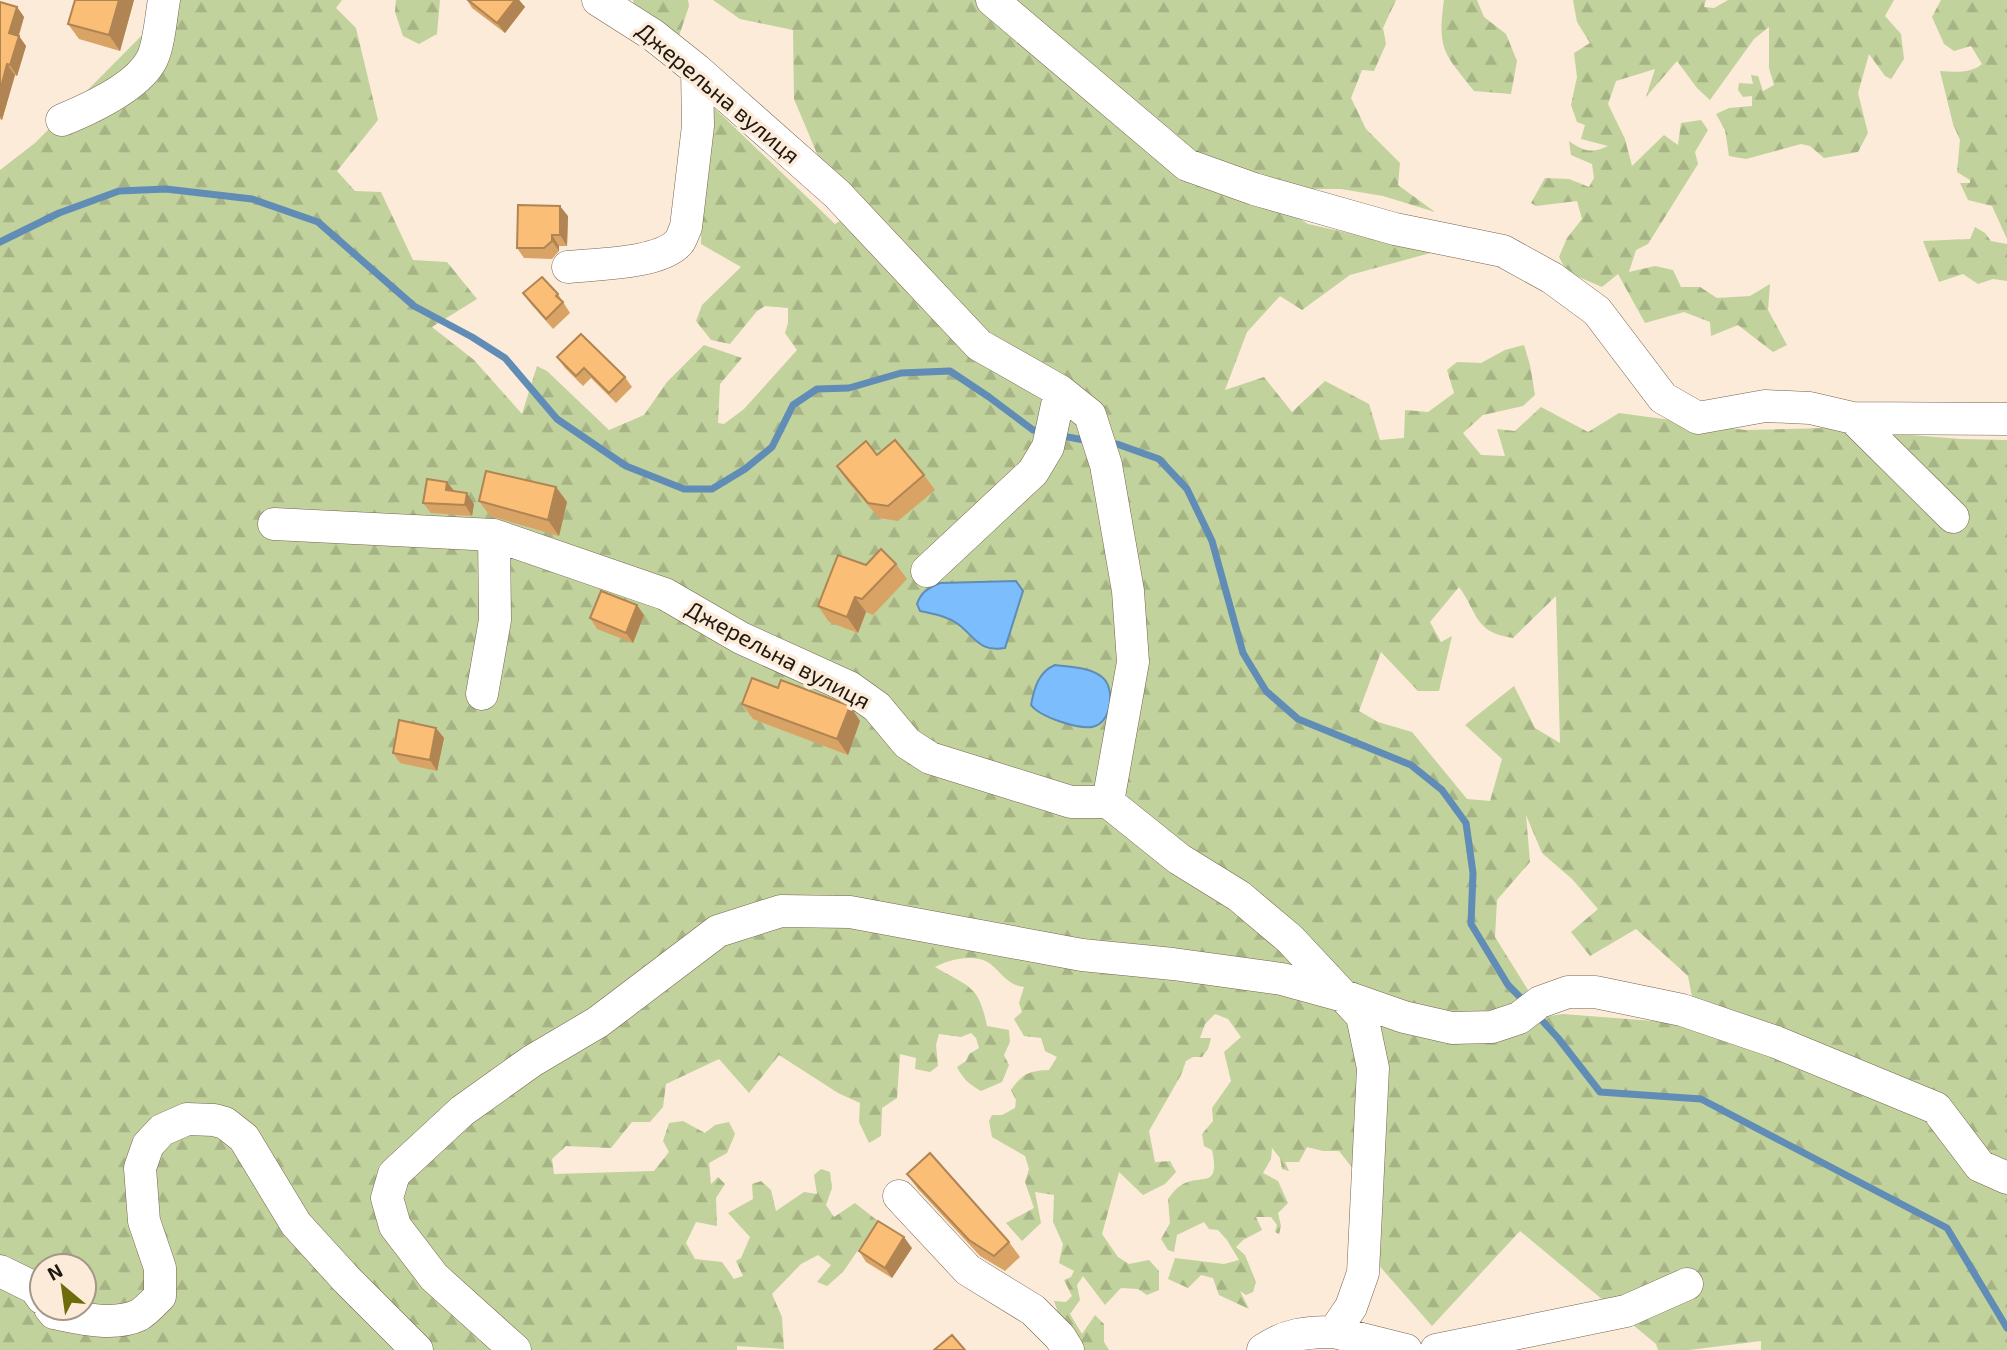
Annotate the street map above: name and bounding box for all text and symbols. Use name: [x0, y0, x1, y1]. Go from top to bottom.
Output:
street label: Джерельна вулиця: [631, 16, 806, 170]
street label: Джерельна вулиця: [681, 594, 875, 715]
north arrow: [28, 1252, 98, 1322]
text: N: [43, 1258, 66, 1285]

